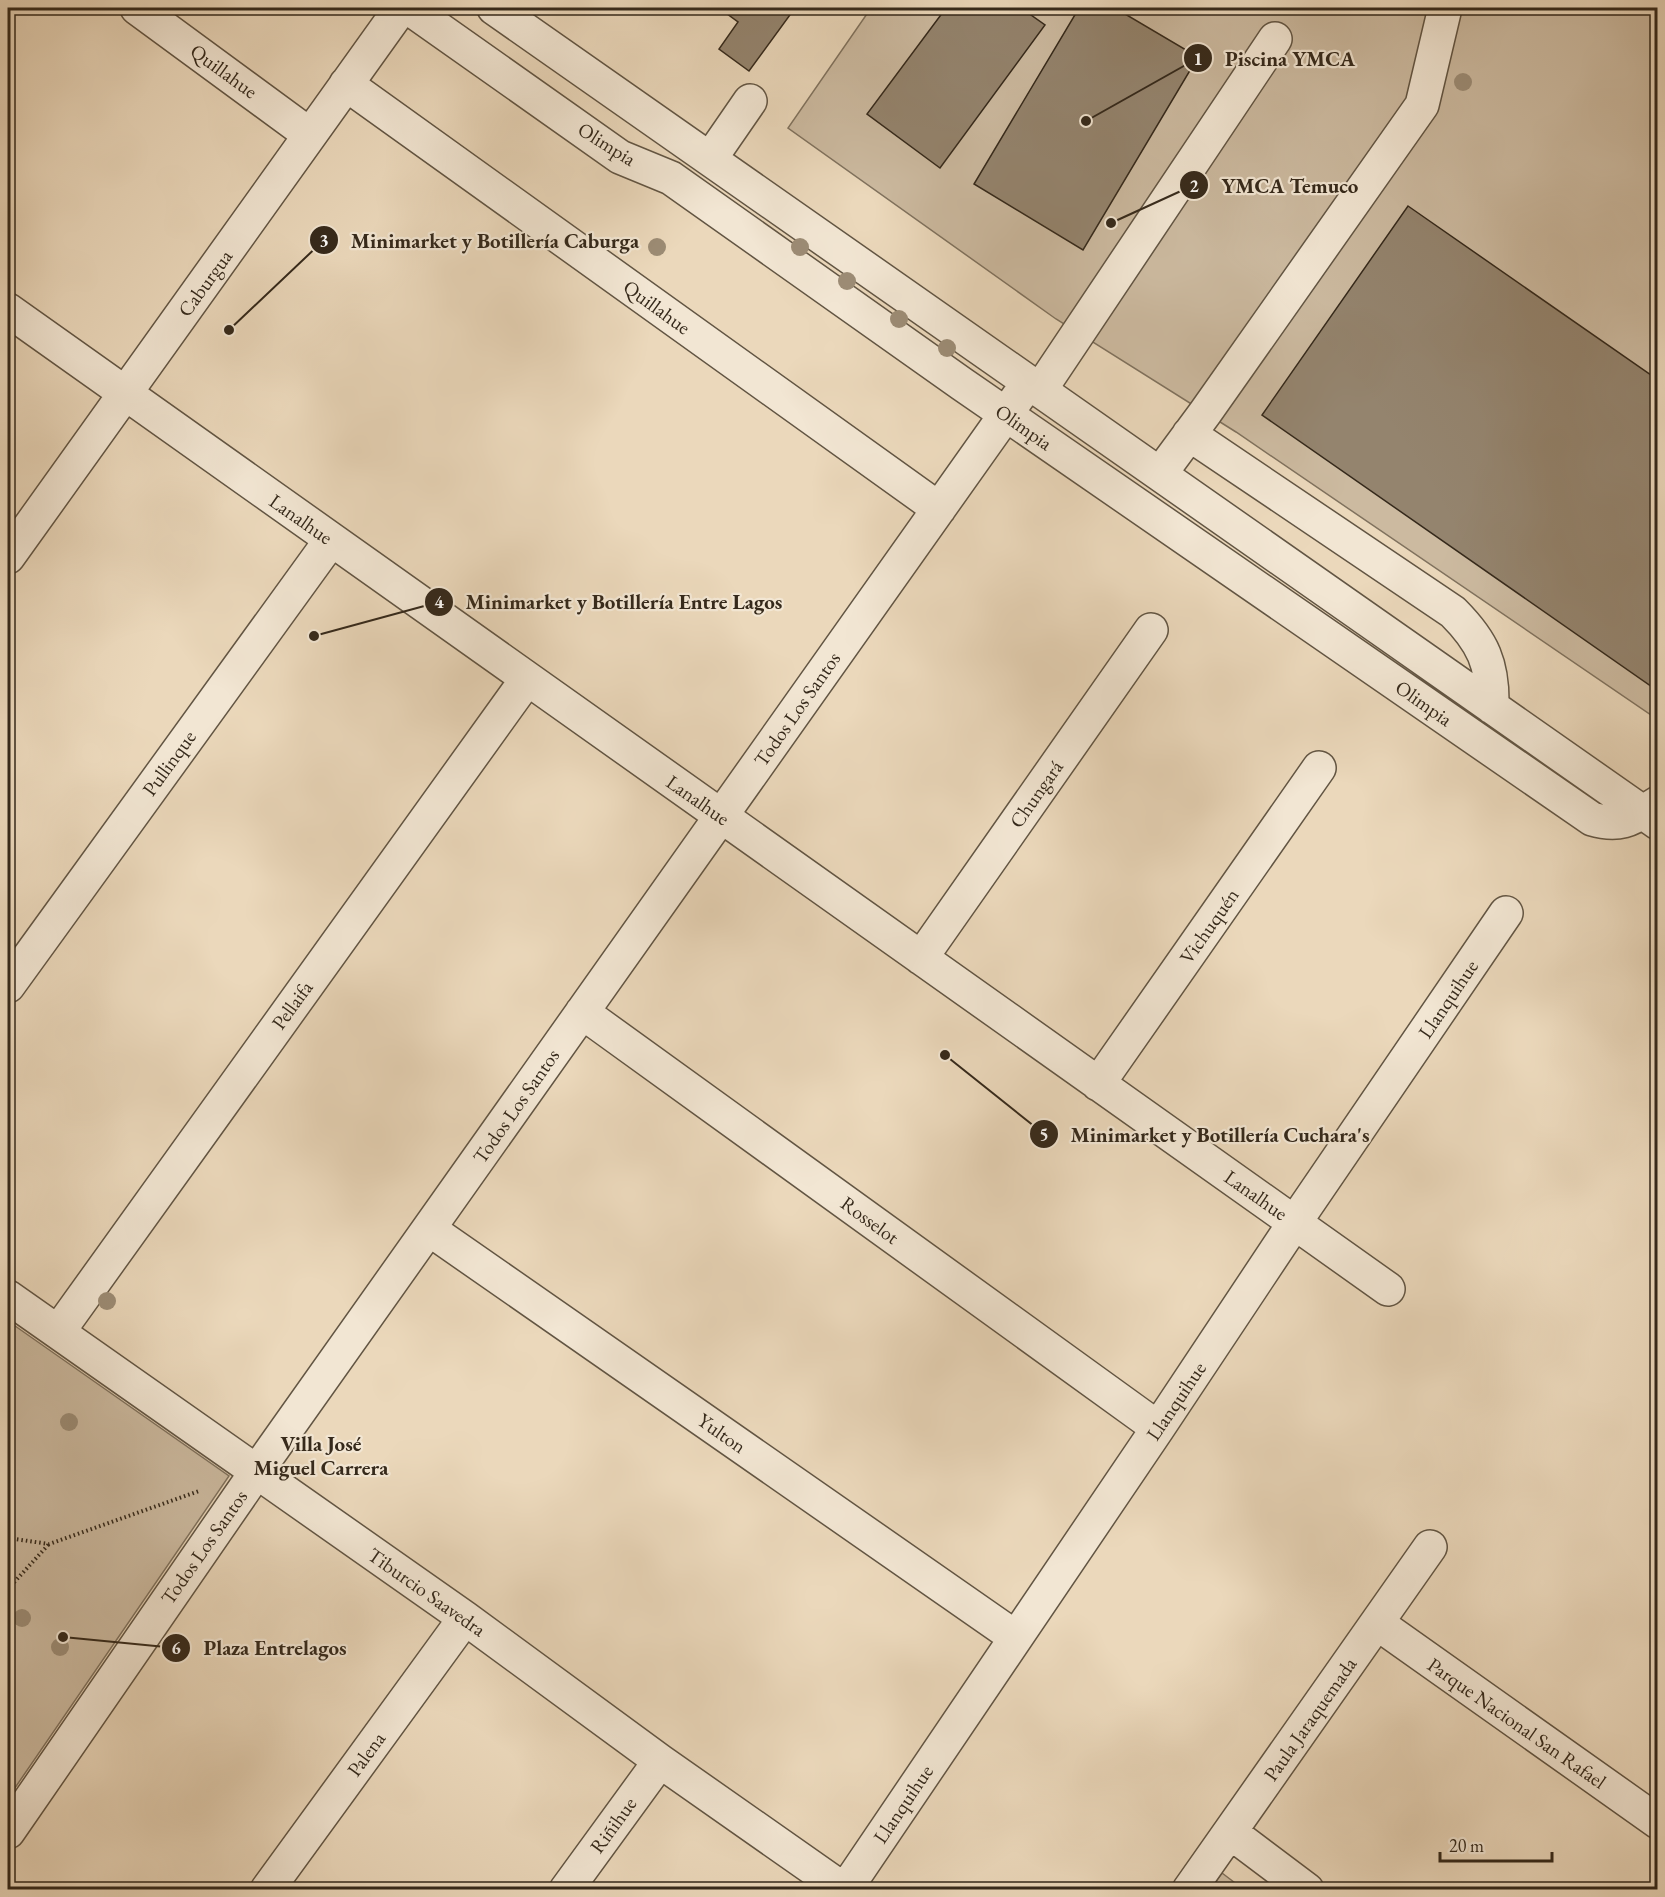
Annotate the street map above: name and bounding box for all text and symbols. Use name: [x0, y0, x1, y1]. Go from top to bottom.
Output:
street label: Quillahue: [185, 38, 263, 104]
callout: Piscina YMCA: [1183, 39, 1367, 78]
text: Piscina YMCA: [1225, 45, 1356, 72]
text: 1: [1193, 47, 1203, 70]
street label: Olimpia: [573, 116, 641, 172]
callout: YMCA Temuco: [1179, 166, 1370, 205]
text: YMCA Temuco: [1222, 172, 1359, 199]
text: 2: [1189, 174, 1199, 197]
callout: Minimarket y Botillería Caburga: [309, 221, 651, 260]
text: Minimarket y Botillería Caburga: [351, 227, 640, 254]
text: 3: [319, 229, 329, 252]
street label: Caburgua: [172, 244, 238, 322]
street label: Quillahue: [618, 274, 696, 340]
street label: Olimpia: [990, 398, 1058, 456]
street label: Lanalhue: [264, 488, 338, 550]
callout: Minimarket y Botillería Entre Lagos: [424, 583, 795, 622]
text: Minimarket y Botillería Entre Lagos: [466, 588, 782, 615]
text: 4: [434, 590, 444, 613]
street label: Todos Los Santos: [748, 647, 846, 771]
street label: Olimpia: [1390, 674, 1458, 732]
street label: Pullinque: [136, 725, 202, 801]
street label: Chungará: [1003, 755, 1069, 833]
street label: Lanalhue: [661, 769, 735, 831]
street label: Vichuquén: [1174, 883, 1245, 969]
street label: Llanquihue: [1412, 954, 1484, 1043]
street label: Pellaifa: [266, 975, 318, 1035]
street label: Todos Los Santos: [467, 1044, 565, 1168]
callout: Minimarket y Botillería Cuchara's: [1029, 1115, 1382, 1154]
text: Minimarket y Botillería Cuchara's: [1070, 1121, 1370, 1148]
text: 5: [1039, 1123, 1049, 1146]
street label: Lanalhue: [1219, 1164, 1293, 1226]
street label: Rosselot: [836, 1190, 905, 1250]
street label: Llanquihue: [1140, 1356, 1212, 1445]
street label: Yulton: [693, 1407, 752, 1459]
district label: Villa José Miguel Carrera: [254, 1430, 389, 1481]
street label: Todos Los Santos: [155, 1485, 253, 1609]
street label: Tiburcio Saavedra: [363, 1542, 491, 1642]
callout: Plaza Entrelagos: [161, 1629, 358, 1668]
text: Plaza Entrelagos: [203, 1634, 347, 1661]
text: 6: [171, 1636, 181, 1659]
street label: Paula Jaraquemada: [1258, 1652, 1362, 1786]
street label: Parque Nacional San Rafael: [1423, 1652, 1611, 1795]
street label: Palena: [341, 1726, 391, 1782]
street label: Llanquihue: [867, 1759, 939, 1848]
street label: Riñihue: [584, 1792, 642, 1858]
scale bar: [1440, 1825, 1552, 1863]
text: 20 m: [1449, 1834, 1484, 1857]

